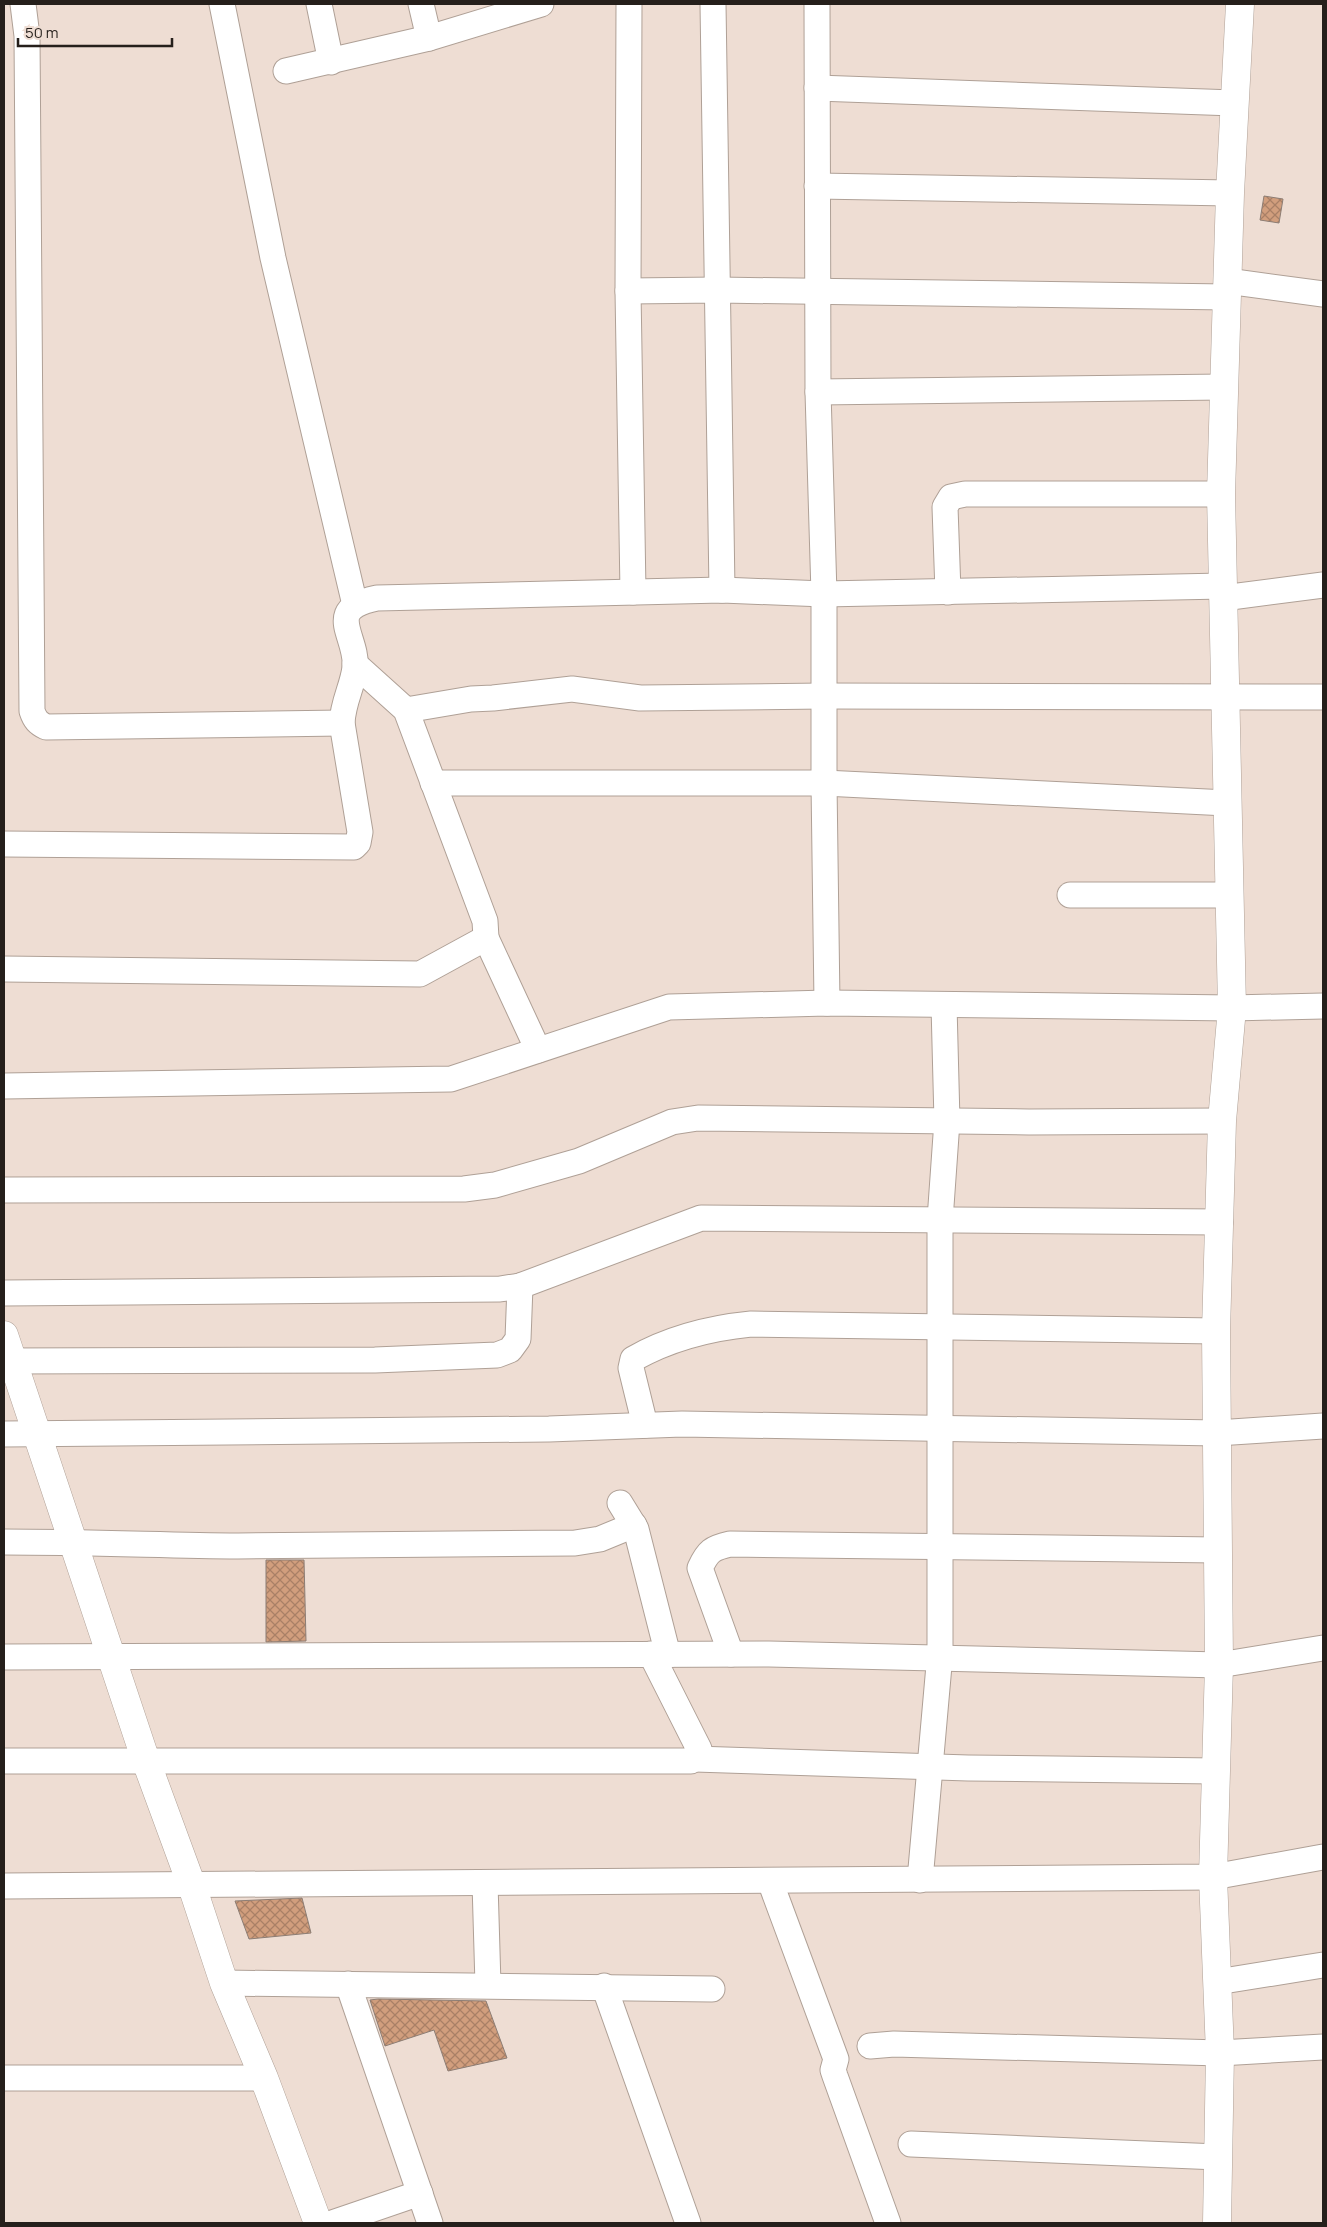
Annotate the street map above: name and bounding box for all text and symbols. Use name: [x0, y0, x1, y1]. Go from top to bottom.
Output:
scale bar: [18, 15, 171, 47]
text: 50 m: [25, 22, 59, 43]

